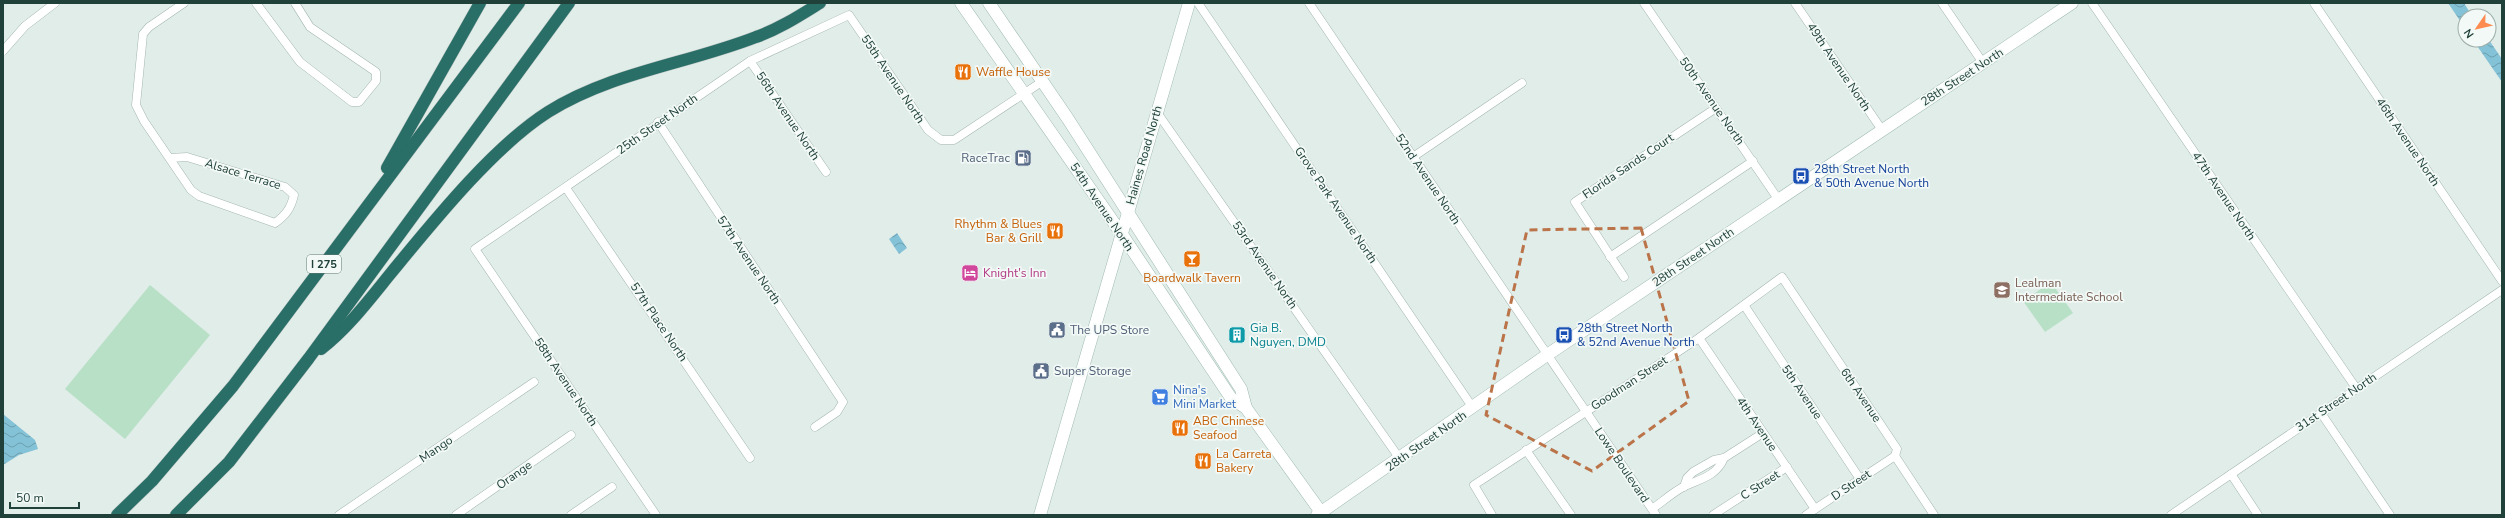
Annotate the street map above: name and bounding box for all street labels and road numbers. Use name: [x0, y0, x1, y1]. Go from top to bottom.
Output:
street label: 49th Avenue North: [1803, 20, 1875, 114]
street label: 55th Avenue North: [857, 32, 929, 126]
street label: 28th Street North: [1918, 44, 2006, 110]
street label: 50th Avenue North: [1676, 54, 1748, 148]
street label: 56th Avenue North: [752, 69, 824, 163]
street label: 25th Street North: [613, 90, 701, 158]
street label: 46th Avenue North: [2372, 95, 2444, 189]
street label: Haines Road North: [1122, 104, 1166, 206]
street label: Florida Sands Court: [1579, 129, 1677, 202]
street label: 52nd Avenue North: [1392, 130, 1464, 228]
street label: Grove Park Avenue North: [1291, 144, 1381, 266]
street label: 47th Avenue North: [2188, 149, 2260, 243]
street label: Alsace Terrace: [203, 155, 283, 193]
street label: 54th Avenue North: [1066, 160, 1138, 254]
street label: 57th Avenue North: [713, 213, 785, 307]
street label: 53rd Avenue North: [1229, 218, 1301, 312]
street label: 28th Street North: [1649, 224, 1737, 290]
road number: I 275: [307, 255, 341, 273]
street label: 57th Place North: [627, 279, 691, 365]
street label: 58th Avenue North: [530, 335, 602, 429]
street label: Goodman Street: [1588, 352, 1671, 414]
street label: 5th Avenue: [1778, 362, 1826, 422]
street label: 6th Avenue: [1837, 365, 1885, 425]
street label: 31st Street North: [2292, 369, 2380, 435]
street label: 4th Avenue: [1733, 394, 1781, 454]
street label: 28th Street North: [1382, 407, 1470, 475]
street label: Lowe Boulevard: [1591, 424, 1653, 506]
street label: Mango: [416, 432, 456, 466]
street label: Orange: [493, 457, 535, 493]
street label: D Street: [1828, 465, 1875, 504]
street label: C Street: [1737, 466, 1783, 504]

